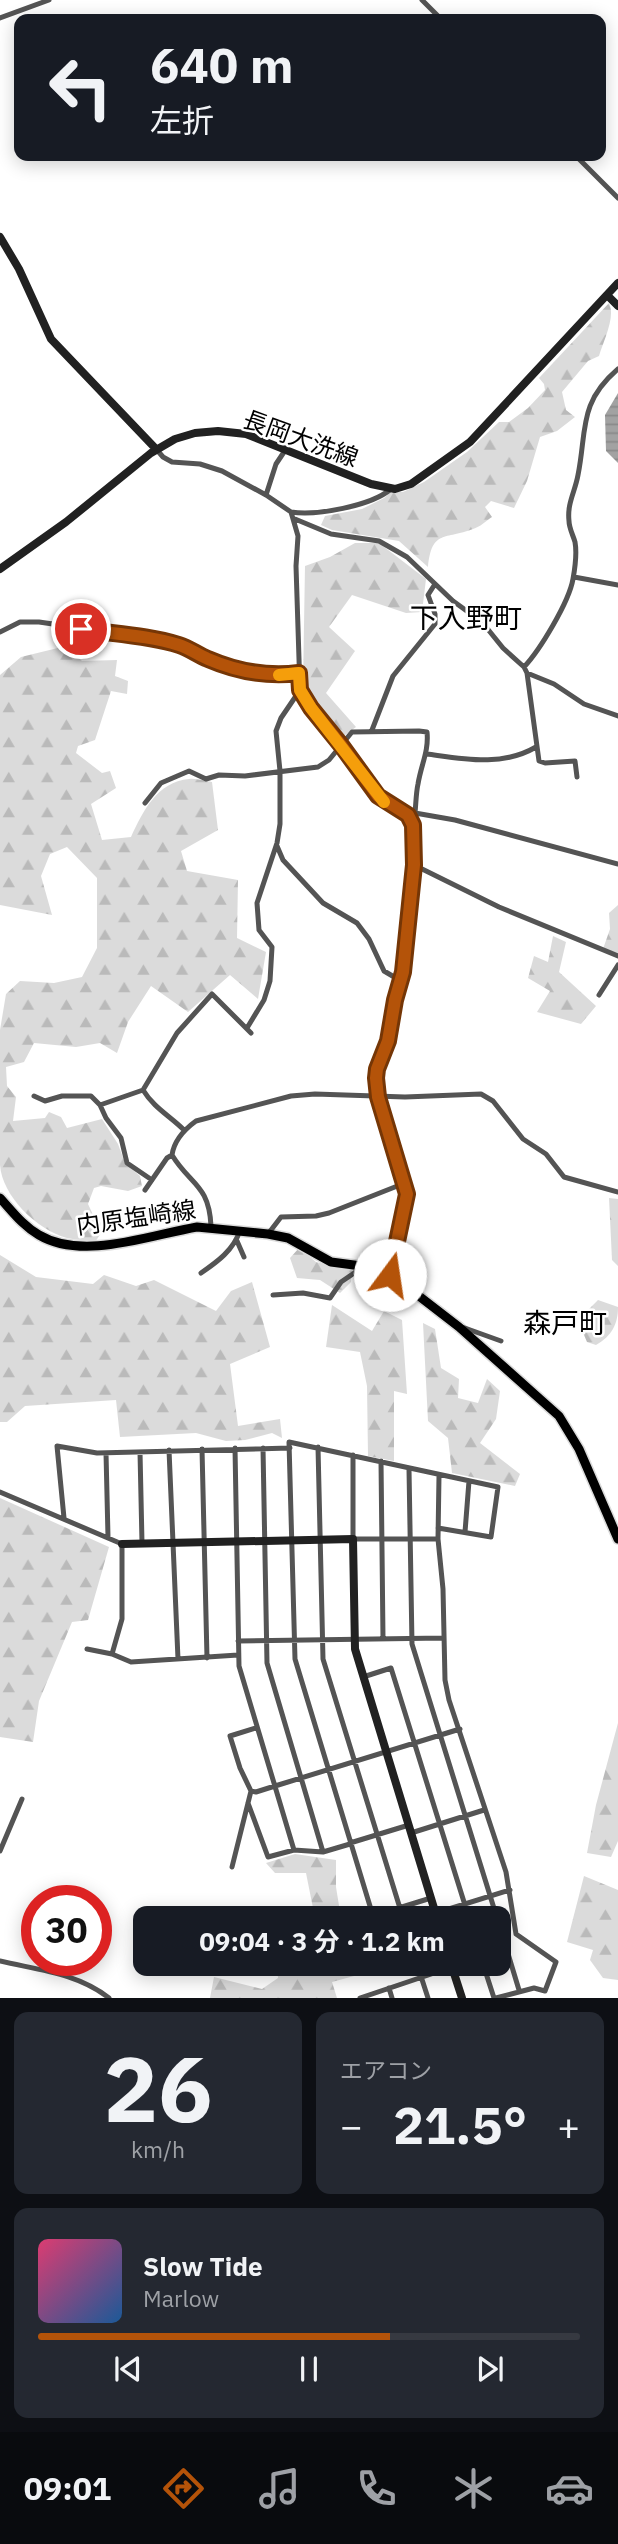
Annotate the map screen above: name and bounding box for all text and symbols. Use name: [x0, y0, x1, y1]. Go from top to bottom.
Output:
text: 640 m: [150, 33, 294, 96]
icon: left: [35, 42, 126, 133]
text: 左折: [150, 99, 214, 141]
street label: 長岡大洗線: [239, 402, 363, 474]
pin: [51, 599, 111, 659]
district label: 下入野町: [410, 599, 522, 636]
icon: arrive: [62, 610, 100, 648]
street label: 内原塩崎線: [74, 1193, 198, 1241]
position arrow: [353, 1238, 427, 1312]
district label: 森戸町: [523, 1304, 607, 1341]
speed limit sign: 30: [21, 1885, 112, 1976]
text: 09:04 · 3 分 · 1.2 km: [199, 1924, 445, 1958]
text: 26: [103, 2029, 213, 2147]
text: エアコン: [340, 2055, 432, 2085]
text: 21.5°: [393, 2091, 527, 2158]
text: −: [340, 2101, 363, 2150]
text: +: [557, 2101, 580, 2150]
text: km/h: [131, 2134, 185, 2164]
text: Slow Tide: [143, 2249, 263, 2283]
text: Marlow: [143, 2283, 219, 2313]
icon: previous: [109, 2350, 147, 2388]
icon: pause: [290, 2350, 328, 2388]
icon: next: [471, 2350, 509, 2388]
icon: directions: [159, 2464, 208, 2513]
icon: music: [255, 2464, 304, 2513]
icon: phone: [352, 2464, 401, 2513]
icon: climate: [449, 2464, 498, 2513]
icon: car: [545, 2464, 594, 2513]
text: 09:01: [24, 2467, 111, 2509]

